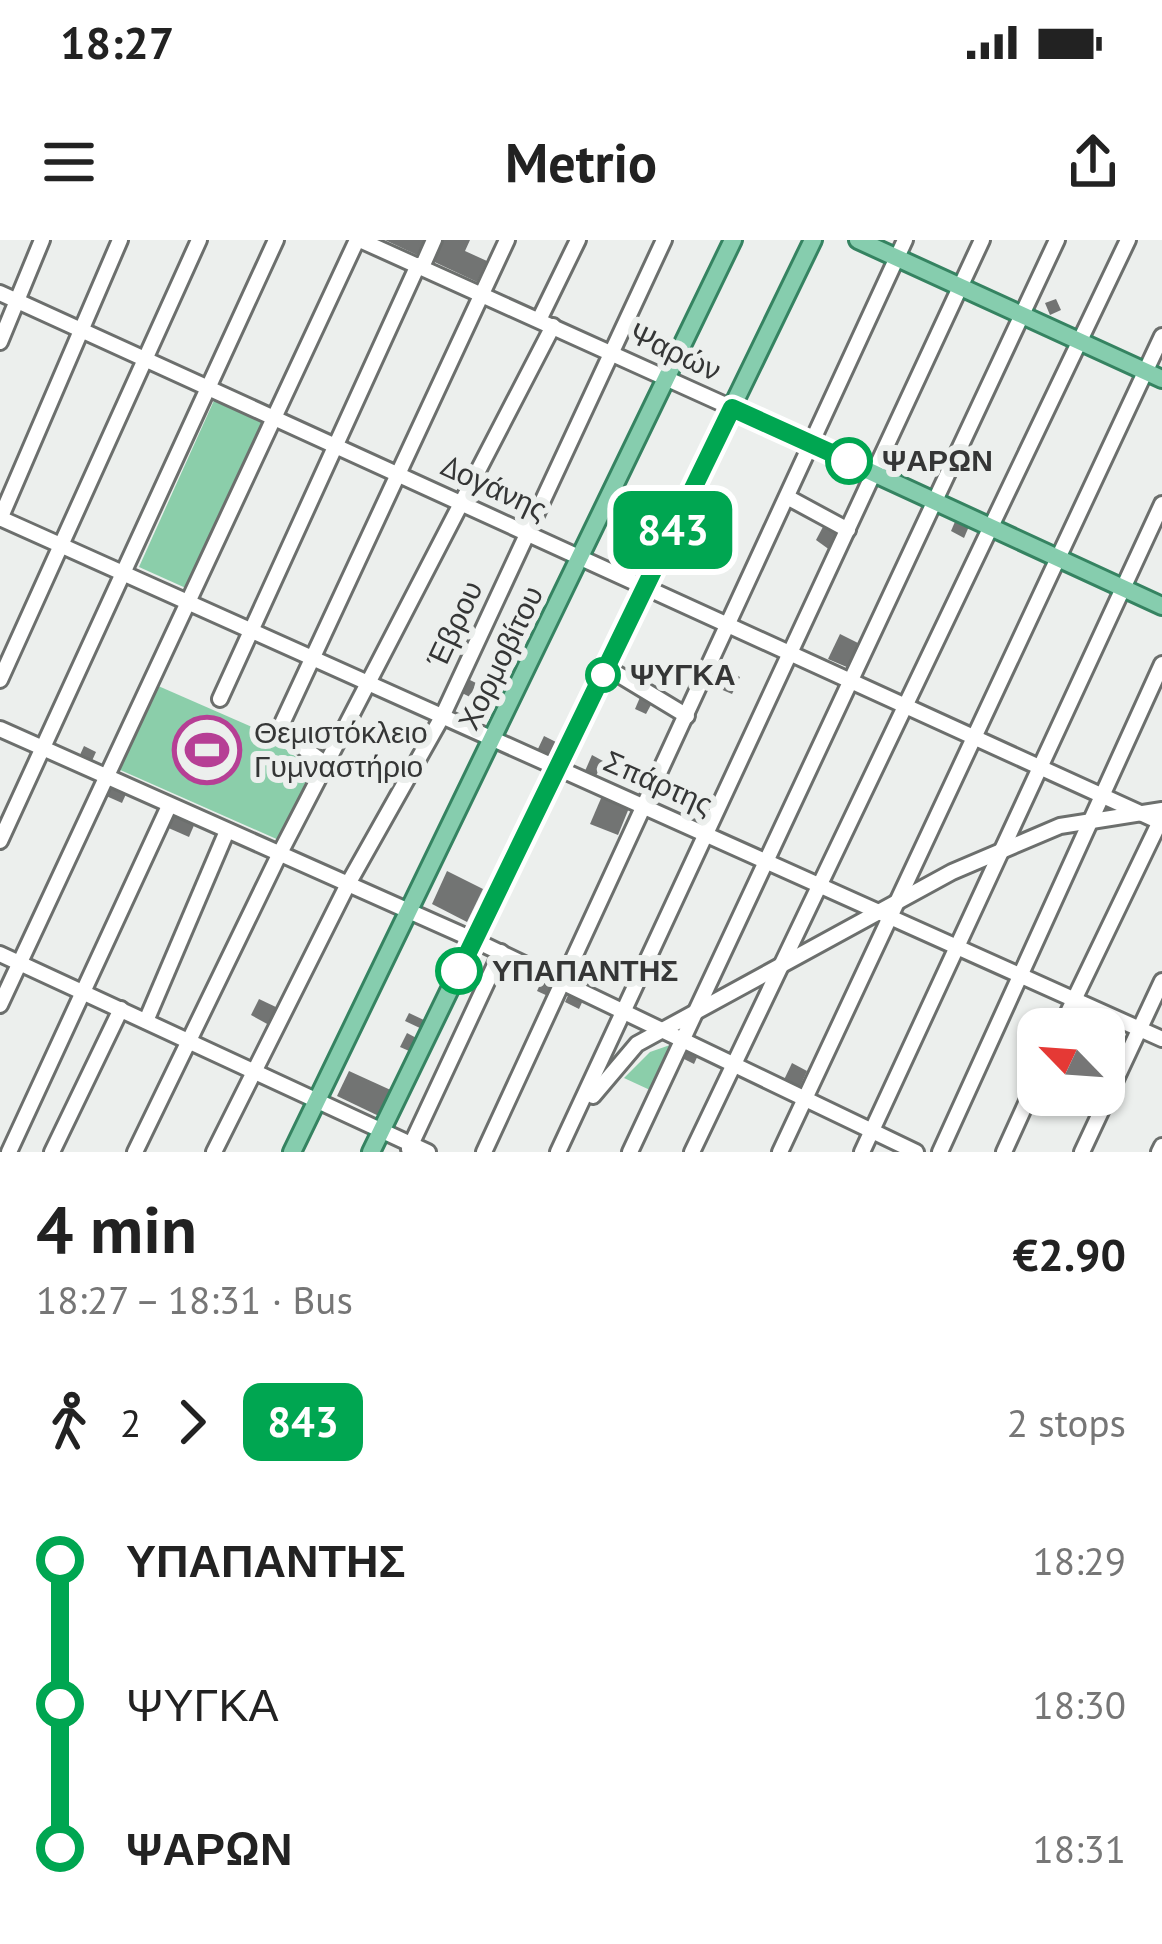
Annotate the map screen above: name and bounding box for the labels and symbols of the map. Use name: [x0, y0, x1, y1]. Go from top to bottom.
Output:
street label: Ψαρών: [624, 313, 728, 389]
marker: ΨΑΡΩΝ: [827, 439, 871, 483]
place label: ΨΑΡΩΝ: [882, 440, 993, 479]
street label: Δογάνης: [436, 445, 554, 528]
line badge: 843: [604, 491, 742, 569]
street label: Έβρου: [416, 574, 491, 674]
street label: Χορμοβίτου: [448, 579, 551, 736]
place label: ΨΥΓΚΑ: [630, 654, 736, 693]
marker: ΨΥΓΚΑ: [587, 659, 619, 691]
place label: Θεμιστόκλειο Γυμναστήριο: [254, 712, 428, 785]
sports icon: Θεμιστόκλειο Γυμναστήριο: [172, 715, 242, 785]
street label: Σπάρτης: [598, 740, 719, 823]
marker: ΥΠΑΠΑΝΤΗΣ: [437, 949, 481, 993]
place label: ΥΠΑΠΑΝΤΗΣ: [492, 950, 678, 989]
north arrow: [1017, 1008, 1125, 1116]

